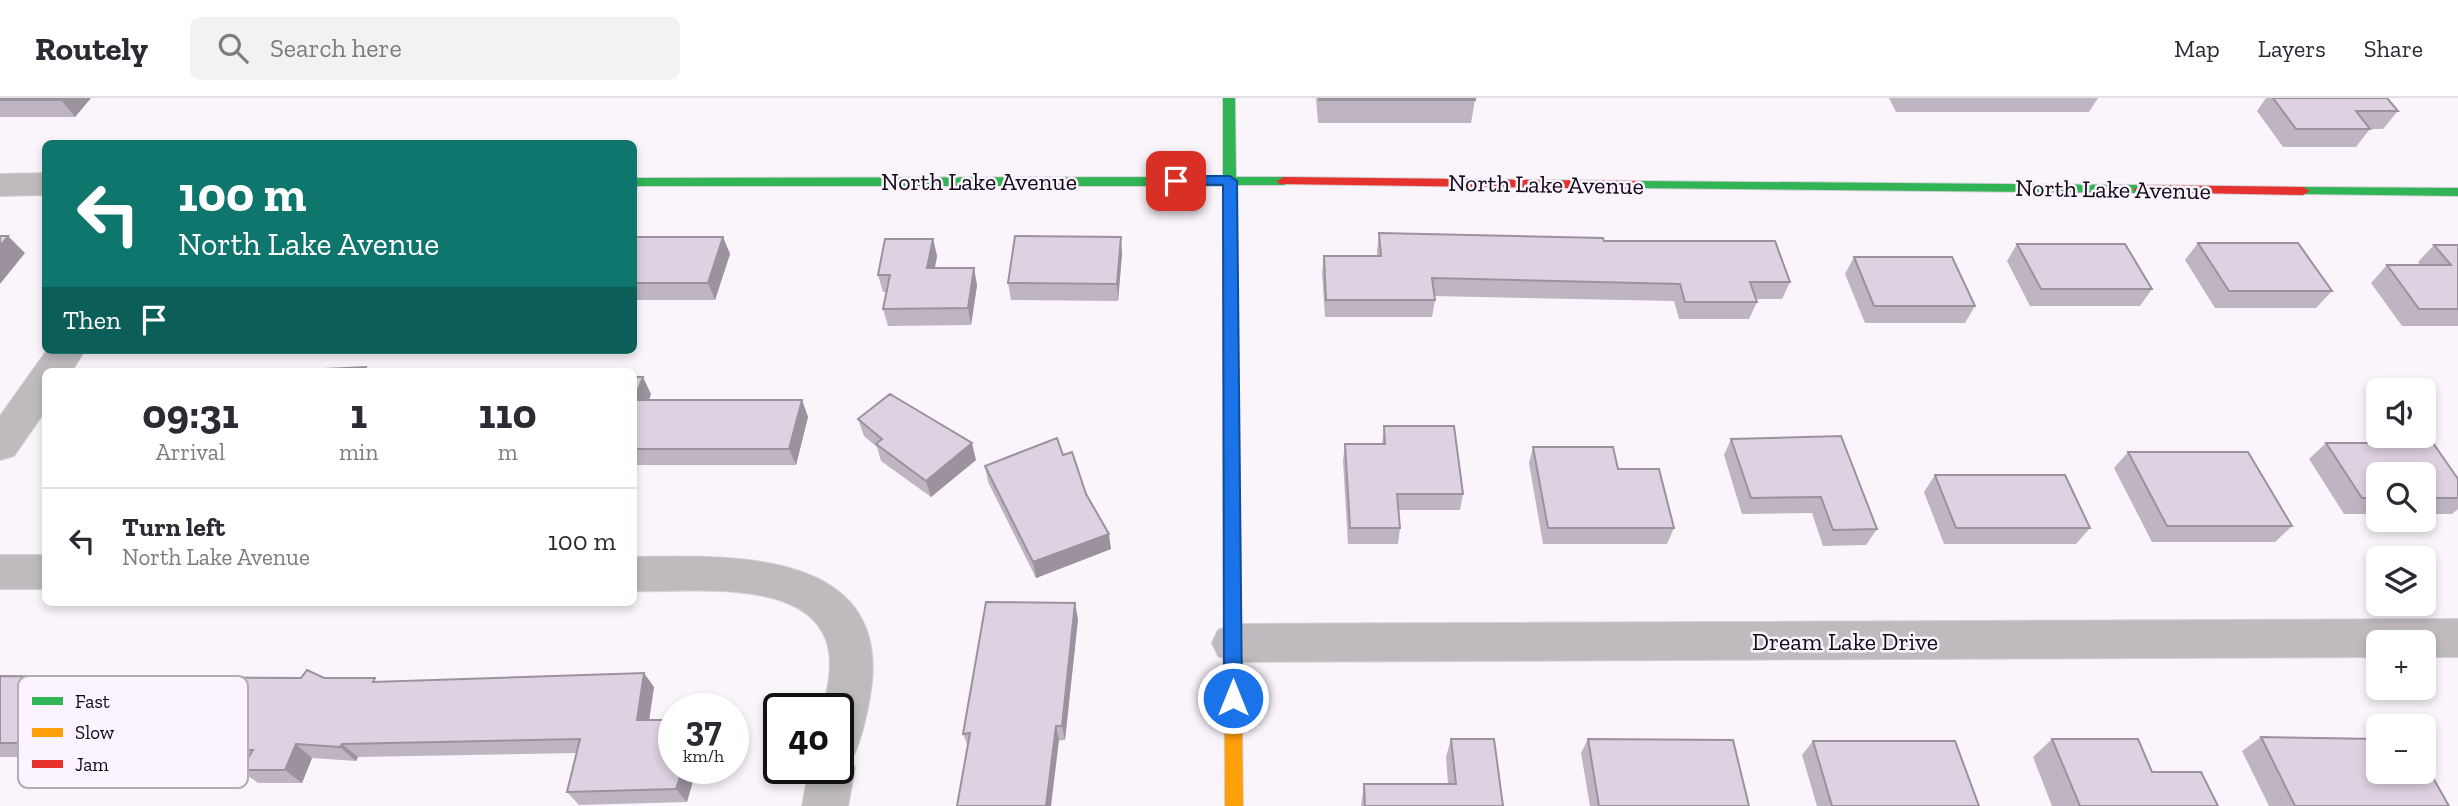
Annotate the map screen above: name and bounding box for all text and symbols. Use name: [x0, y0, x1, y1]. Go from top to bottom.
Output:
search box: [190, 17, 680, 80]
text: Routely: [35, 29, 148, 68]
icon: search: [214, 29, 252, 67]
text: Search here: [270, 32, 402, 64]
text: Map: [2174, 34, 2220, 63]
text: Layers: [2258, 34, 2326, 63]
text: Share: [2364, 34, 2423, 63]
pin: [1146, 151, 1206, 211]
icon: arrive: [1157, 162, 1195, 200]
text: 100 m: [178, 165, 306, 224]
street label: North Lake Avenue: [881, 167, 1077, 196]
icon: left: [63, 168, 154, 259]
street label: North Lake Avenue: [1448, 168, 1644, 200]
street label: North Lake Avenue: [2015, 173, 2211, 205]
text: North Lake Avenue: [178, 225, 439, 263]
icon: arrive: [135, 301, 173, 339]
text: Then: [63, 304, 121, 336]
map controls: [2366, 378, 2436, 784]
button: sound: [2366, 378, 2436, 448]
text: 09:31: [142, 388, 239, 439]
text: 1: [350, 388, 367, 439]
text: 110: [479, 388, 537, 439]
text: Arrival: [156, 438, 225, 466]
text: min: [339, 438, 378, 466]
text: m: [498, 438, 518, 466]
button: search: [2366, 462, 2436, 532]
text: Turn left: [122, 511, 225, 543]
icon: left: [63, 522, 101, 560]
text: 100 m: [548, 525, 616, 557]
text: North Lake Avenue: [122, 543, 310, 571]
button: layers: [2366, 546, 2436, 616]
street label: Dream Lake Drive: [1752, 627, 1938, 656]
button: +: [2366, 630, 2436, 700]
position arrow: [1196, 661, 1270, 735]
legend: [18, 676, 248, 788]
text: Fast: [75, 690, 110, 713]
speed limit sign: 40: [763, 693, 854, 784]
text: 37: [686, 708, 721, 750]
button: −: [2366, 714, 2436, 784]
text: Slow: [75, 721, 115, 744]
text: km/h: [683, 745, 724, 767]
text: Jam: [75, 753, 109, 776]

